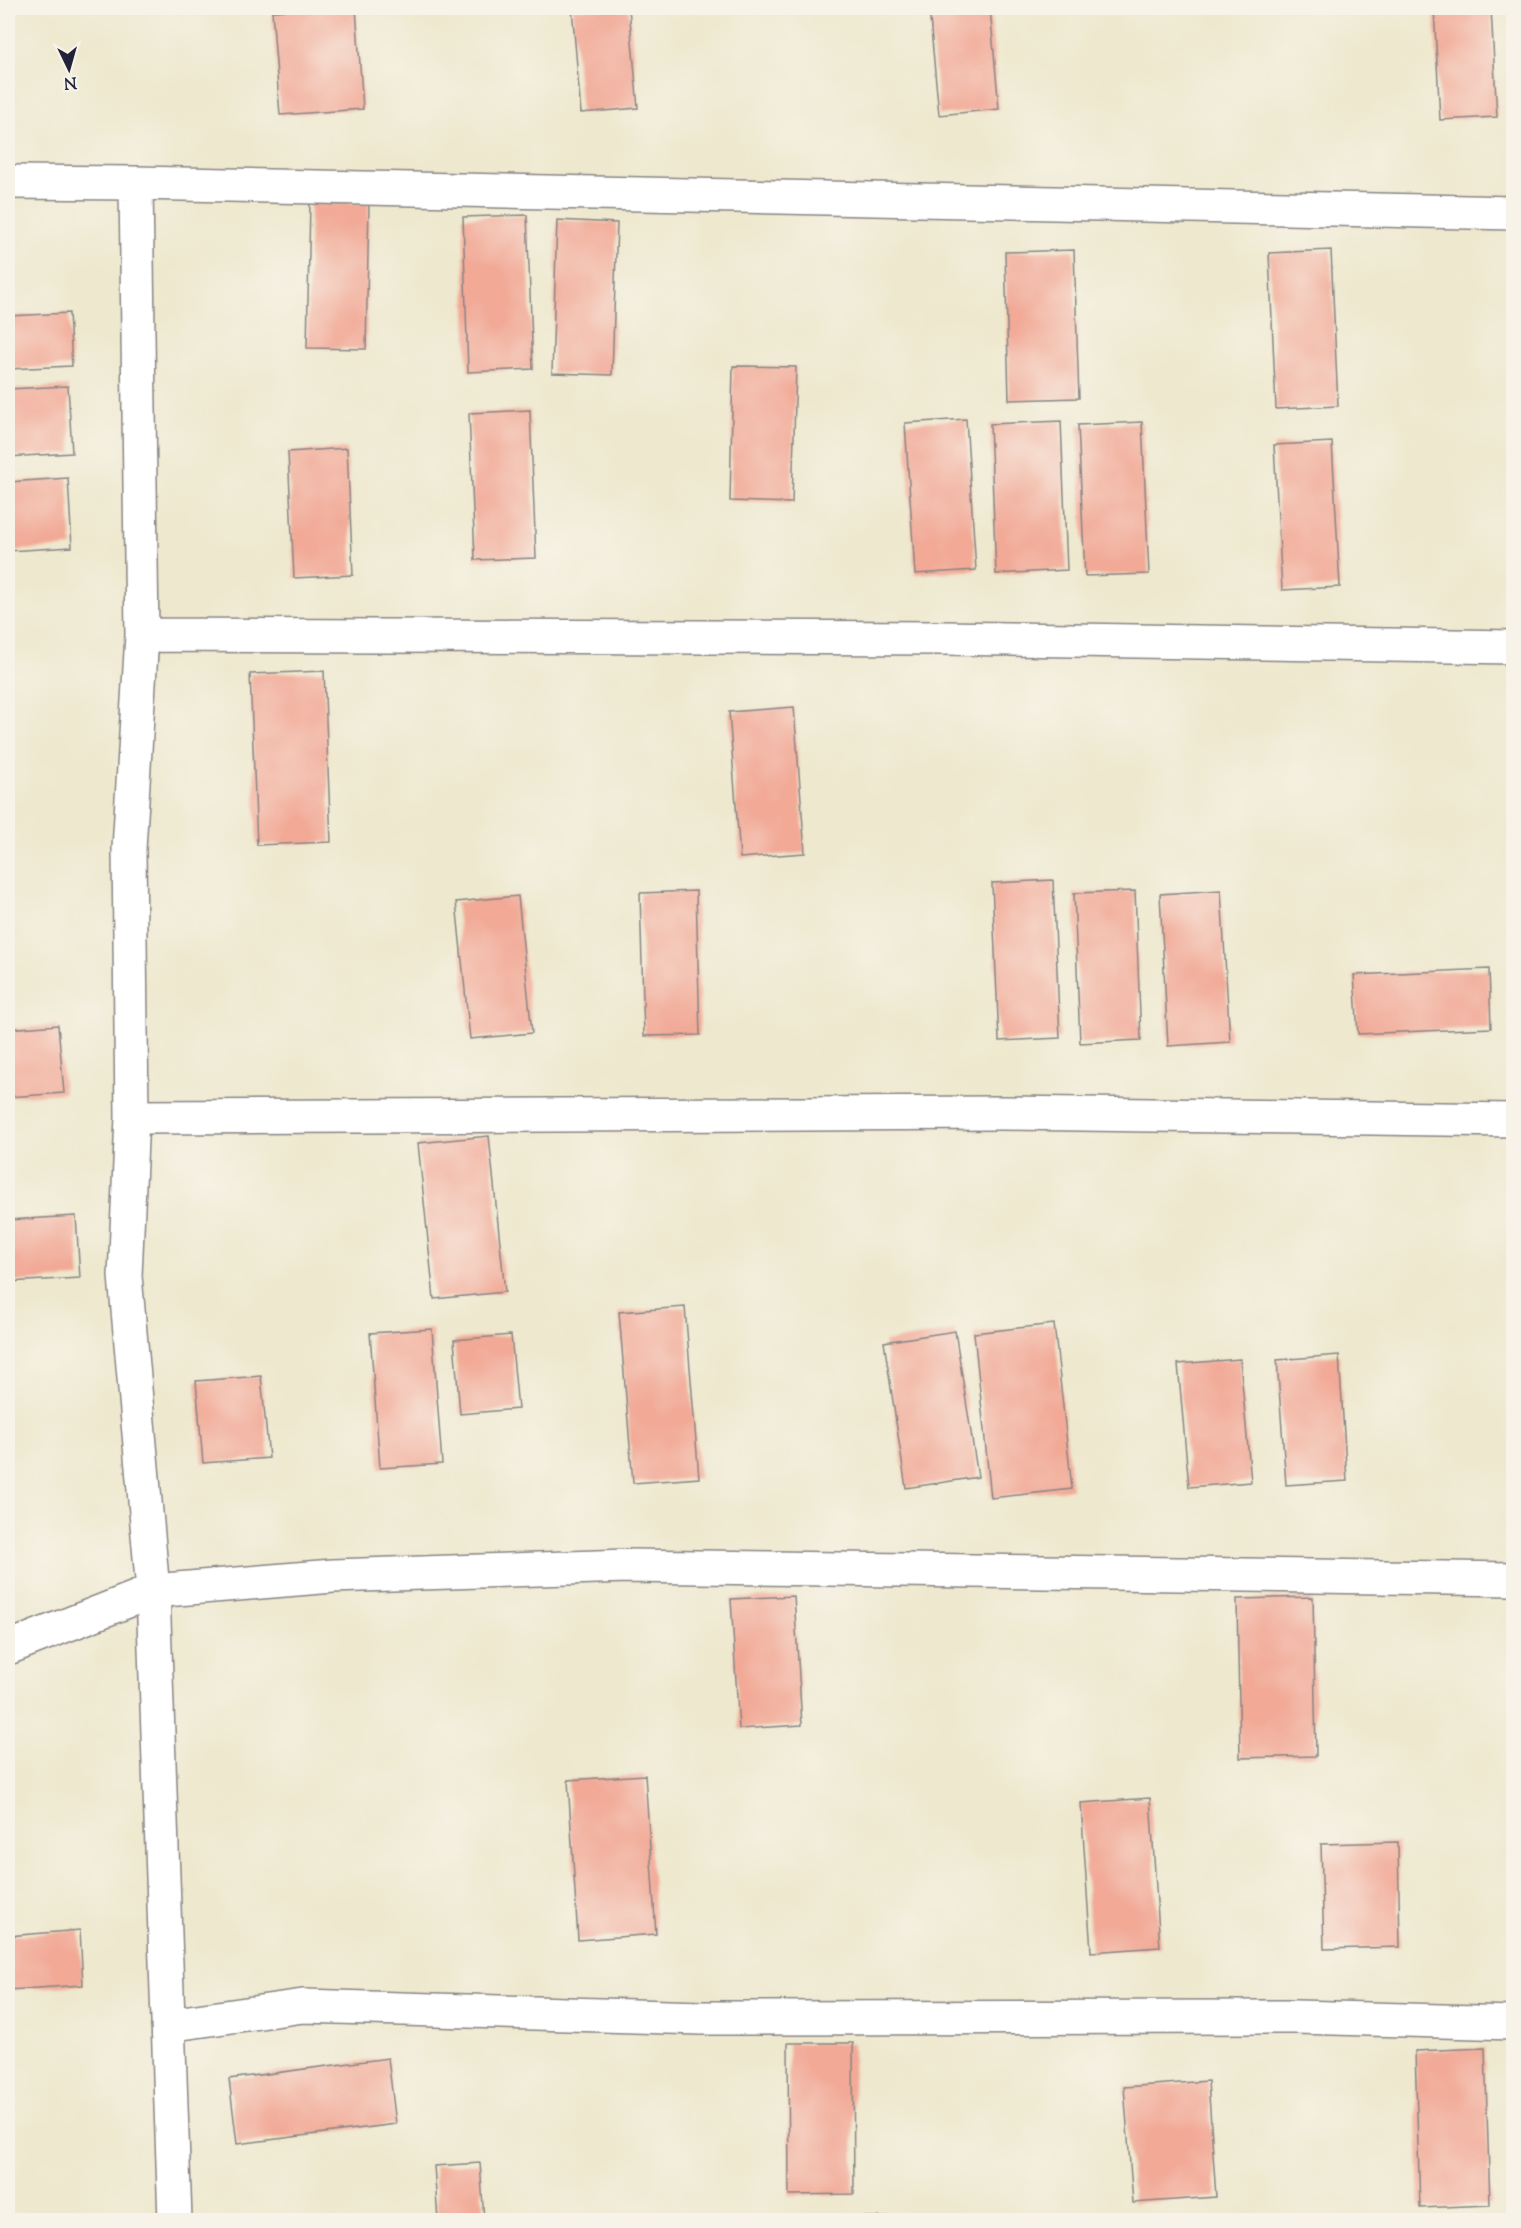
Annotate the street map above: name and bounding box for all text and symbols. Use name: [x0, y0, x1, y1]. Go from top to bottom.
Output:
north arrow: [39, 39, 99, 99]
text: N: [63, 69, 77, 93]

